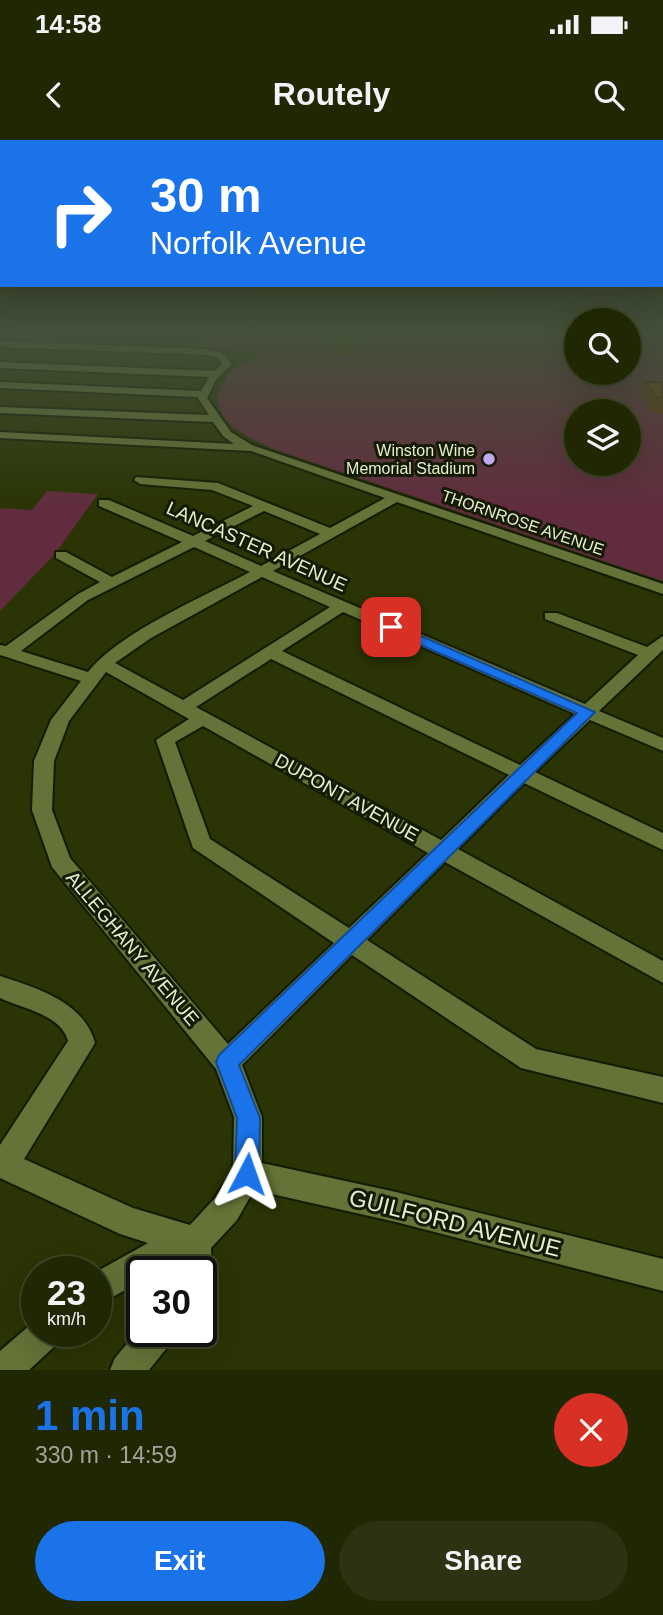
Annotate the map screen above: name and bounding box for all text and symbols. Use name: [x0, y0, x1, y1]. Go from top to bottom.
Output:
text: 14:58: [35, 9, 102, 39]
icon: back: [35, 76, 73, 114]
text: Routely: [273, 76, 390, 112]
icon: search: [590, 76, 628, 114]
icon: right: [35, 168, 126, 259]
text: 30 m: [150, 168, 262, 222]
text: Norfolk Avenue: [150, 225, 366, 261]
map controls: [564, 308, 641, 476]
button: search: [564, 308, 641, 385]
button: layers: [564, 399, 641, 476]
place label: Winston Wine Memorial Stadium: [346, 442, 475, 477]
marker: Winston Wine Memorial Stadium: [481, 451, 497, 467]
street label: THORNROSE AVENUE: [440, 487, 606, 558]
street label: LANCASTER AVENUE: [163, 497, 350, 596]
pin: [361, 597, 421, 657]
icon: arrive: [372, 608, 410, 646]
street label: DUPONT AVENUE: [271, 749, 422, 846]
street label: ALLEGHANY AVENUE: [62, 867, 203, 1030]
position arrow: [210, 1137, 284, 1211]
street label: GUILFORD AVENUE: [347, 1184, 563, 1262]
speed limit sign: 30: [126, 1256, 217, 1347]
text: 23: [47, 1273, 86, 1312]
text: km/h: [47, 1309, 86, 1329]
text: 1 min: [35, 1392, 145, 1439]
button: close: [554, 1393, 628, 1467]
text: 330 m · 14:59: [35, 1442, 177, 1468]
button: Exit: [35, 1521, 325, 1601]
button: Share: [339, 1521, 628, 1601]

